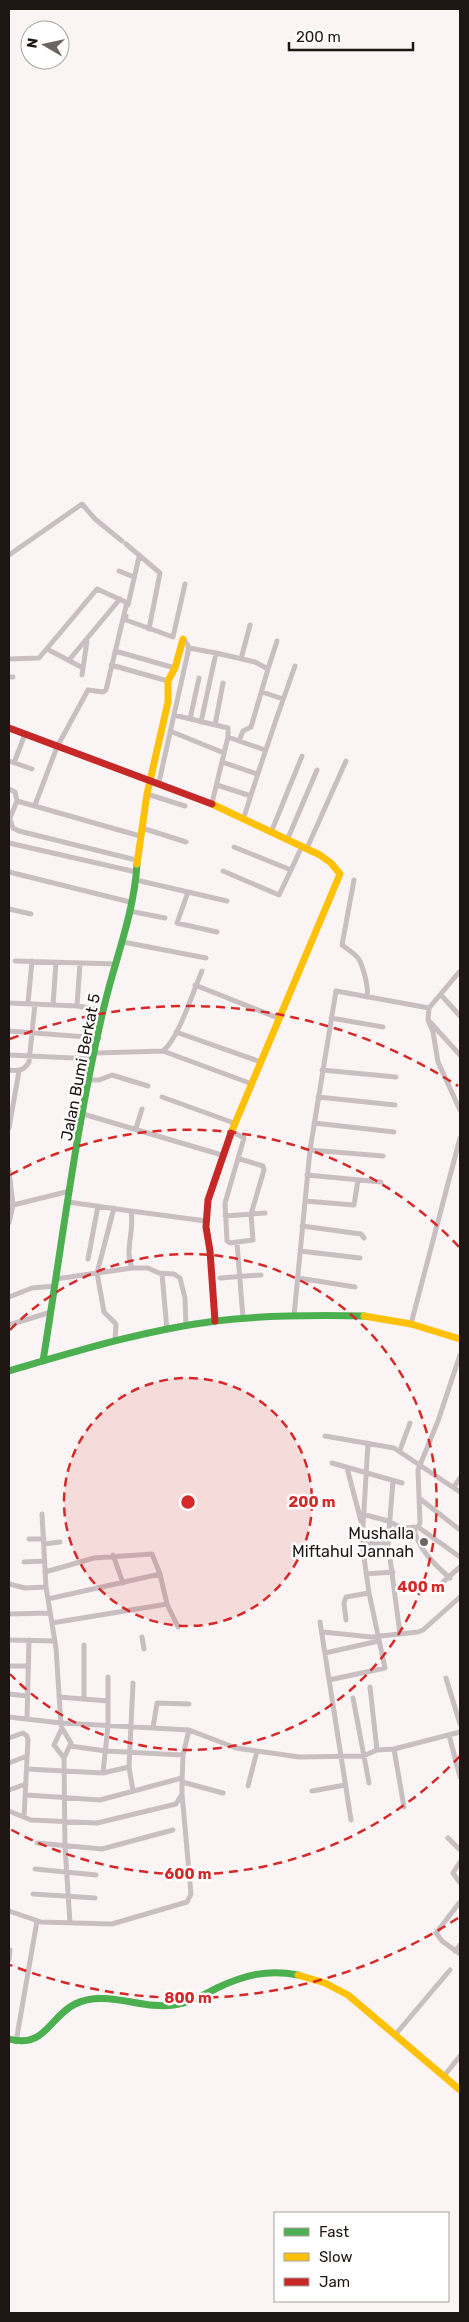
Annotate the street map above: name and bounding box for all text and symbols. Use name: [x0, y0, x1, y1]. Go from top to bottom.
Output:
north arrow: [20, 20, 70, 70]
scale bar: [289, 20, 413, 52]
text: 200 m: [296, 28, 341, 46]
text: N: [23, 37, 42, 49]
street label: Jalan Bumi Berkat 5: [57, 992, 104, 1142]
centre of rings: [179, 1493, 197, 1511]
text: 200 m: [288, 1493, 336, 1511]
place label: Mushalla Miftahul Jannah: [292, 1524, 414, 1561]
marker: Mushalla Miftahul Jannah: [418, 1536, 430, 1548]
text: 400 m: [397, 1578, 445, 1596]
text: 600 m: [164, 1865, 212, 1883]
text: 800 m: [164, 1989, 212, 2007]
legend: [274, 2212, 449, 2302]
text: Fast: [319, 2223, 349, 2241]
text: Slow: [319, 2248, 352, 2266]
text: Jam: [319, 2273, 350, 2291]

